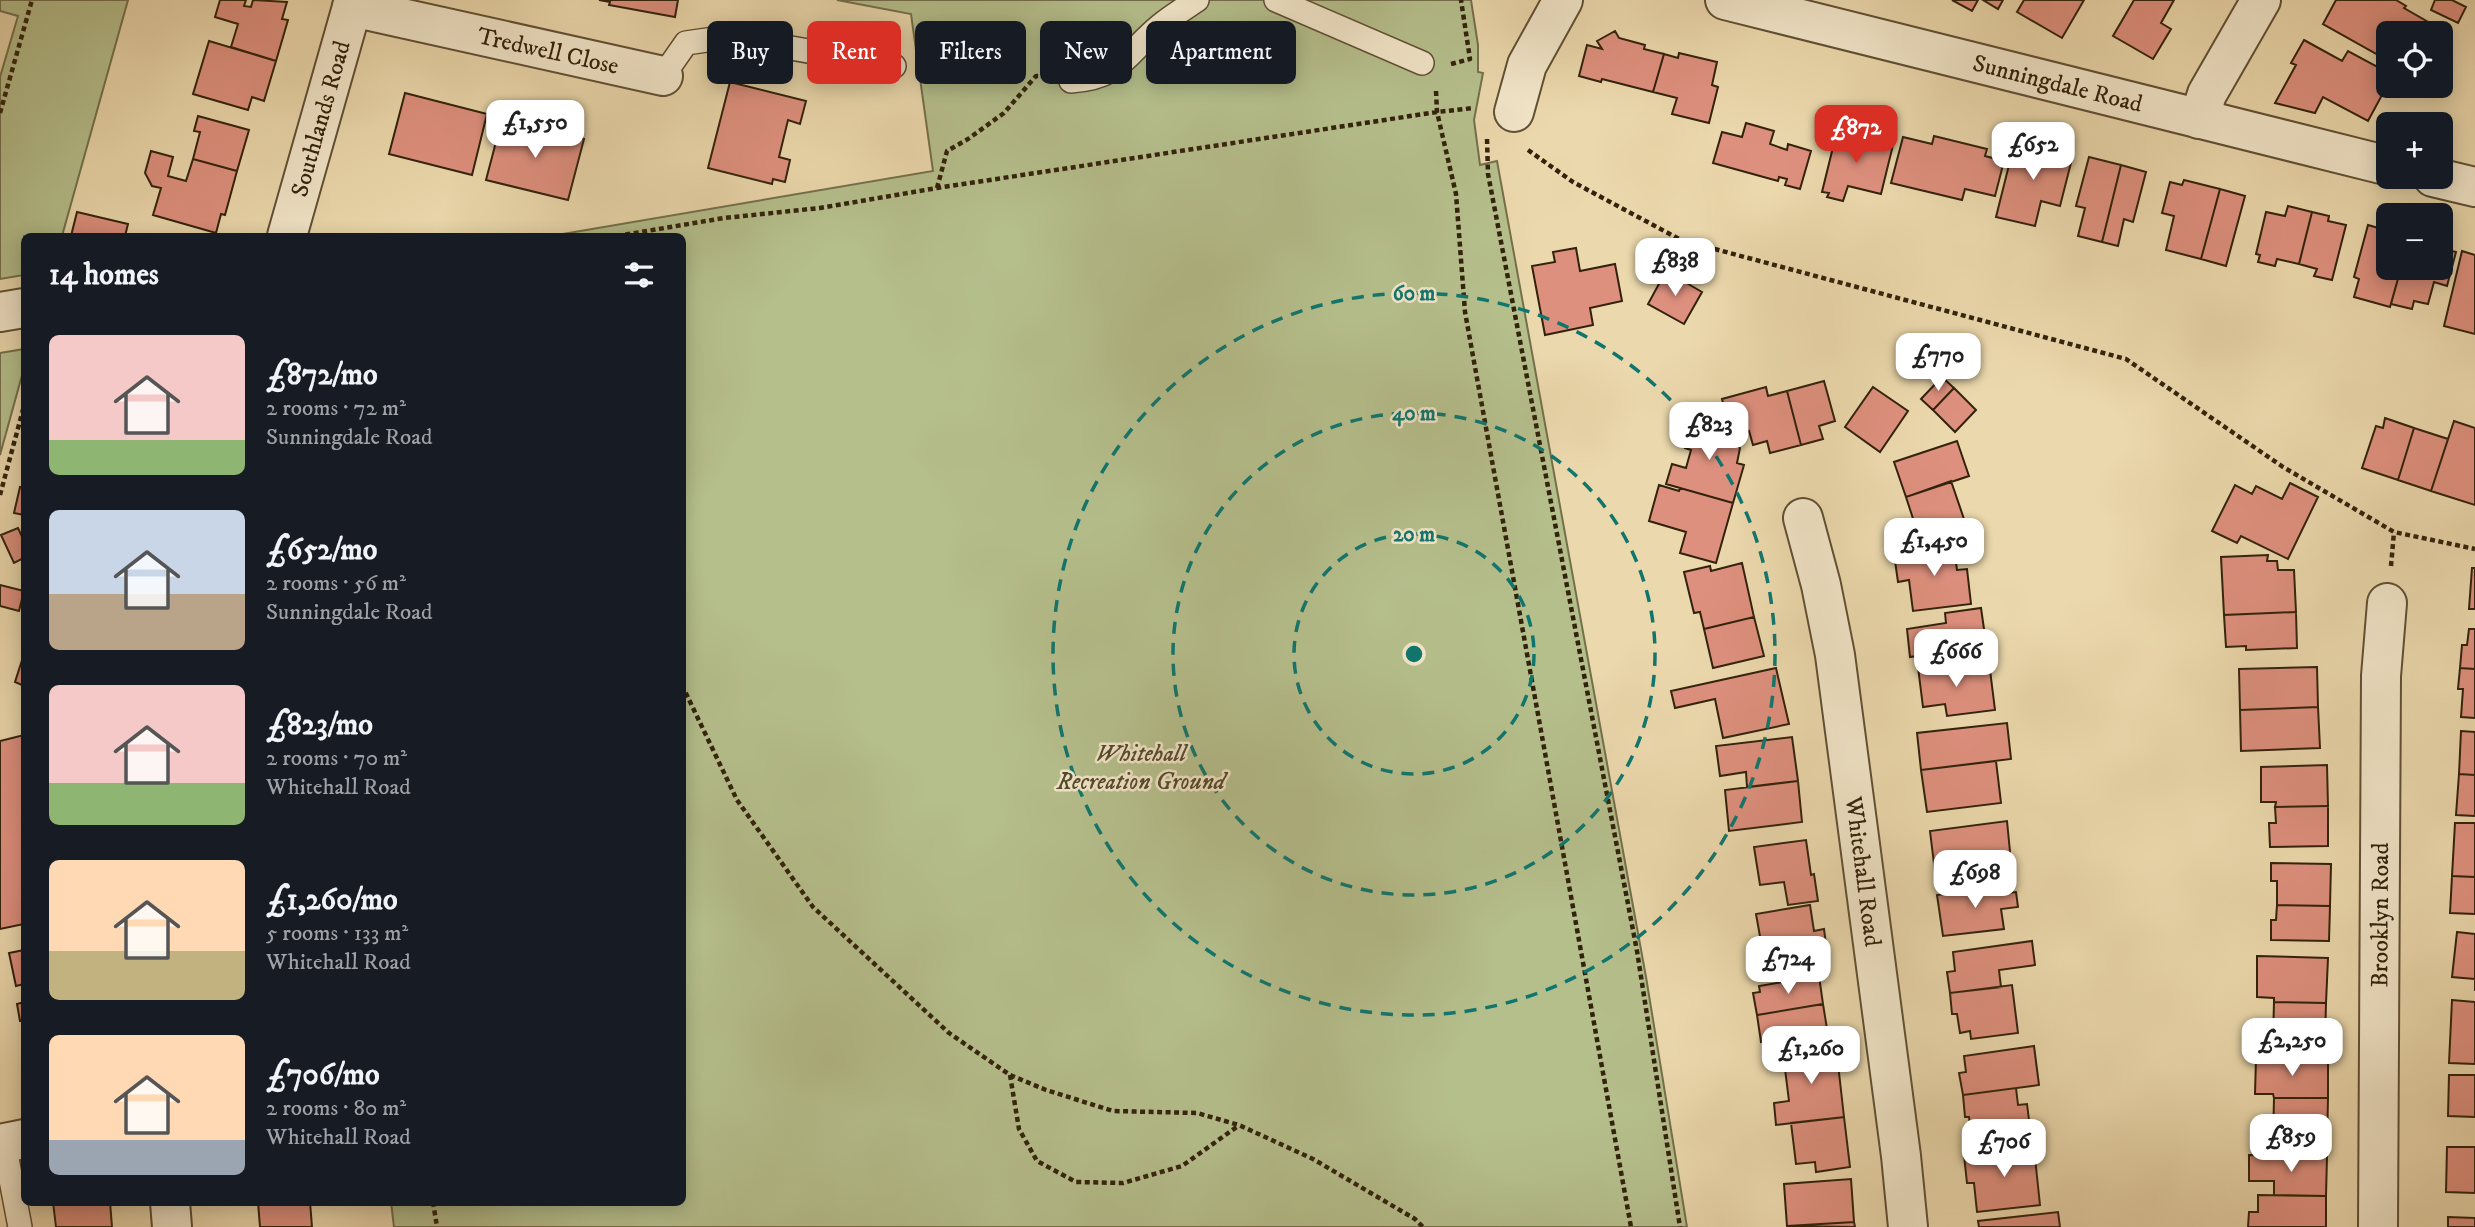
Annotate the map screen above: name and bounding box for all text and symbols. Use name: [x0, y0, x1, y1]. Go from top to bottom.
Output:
street label: Tredwell Close: [474, 21, 622, 82]
chip: Buy: [707, 21, 793, 84]
chip: Rent: [807, 21, 901, 84]
chip: Filters: [915, 21, 1026, 84]
chip: New: [1040, 21, 1132, 84]
chip: Apartment: [1146, 21, 1296, 84]
map controls: [2376, 21, 2453, 280]
button: locate: [2376, 21, 2453, 98]
street label: Southlands Road: [285, 37, 358, 200]
street label: Sunningdale Road: [1970, 49, 2146, 120]
pin: £1,550: [478, 100, 592, 160]
pin: £872: [1815, 106, 1897, 165]
text: £1,550: [502, 108, 568, 137]
button: +: [2376, 112, 2453, 189]
text: £872: [1831, 113, 1881, 142]
pin: £652: [1992, 122, 2074, 182]
text: £652: [2008, 130, 2058, 159]
button: −: [2376, 203, 2453, 280]
pin: £838: [1634, 238, 1716, 298]
text: £838: [1651, 246, 1699, 275]
icon: filters: [620, 256, 658, 294]
text: 14 homes: [49, 257, 159, 294]
text: 60 m: [1393, 281, 1435, 307]
pin: £770: [1897, 334, 1979, 393]
text: £770: [1912, 341, 1964, 370]
text: £872/mo: [266, 357, 378, 394]
icon: home: [105, 363, 189, 447]
text: 2 rooms · 72 m²: [266, 394, 406, 423]
text: 40 m: [1392, 401, 1436, 427]
pin: £823: [1668, 402, 1750, 462]
text: £823: [1685, 410, 1733, 439]
text: Sunningdale Road: [266, 423, 433, 452]
pin: £1,450: [1877, 518, 1991, 578]
text: 20 m: [1393, 522, 1435, 548]
text: £1,450: [1900, 526, 1968, 555]
text: £652/mo: [266, 532, 377, 569]
icon: home: [105, 538, 189, 622]
text: 2 rooms · 56 m²: [266, 569, 406, 598]
text: Sunningdale Road: [266, 598, 433, 627]
pin: £666: [1915, 630, 1997, 689]
text: £666: [1930, 637, 1982, 666]
centre of rings: [1402, 642, 1426, 666]
text: £823/mo: [266, 707, 373, 744]
icon: home: [105, 713, 189, 797]
park label: Whitehall Recreation Ground: [1056, 739, 1229, 797]
text: 2 rooms · 70 m²: [266, 744, 407, 773]
text: Whitehall Road: [266, 773, 411, 802]
street label: Whitehall Road: [1838, 794, 1887, 948]
street label: Brooklyn Road: [2365, 842, 2396, 988]
pin: £698: [1934, 850, 2016, 910]
text: £698: [1950, 858, 2000, 887]
text: £1,260/mo: [266, 882, 398, 919]
icon: home: [105, 888, 189, 972]
text: 5 rooms · 133 m²: [266, 919, 408, 948]
pin: £724: [1747, 936, 1829, 996]
text: £724: [1762, 944, 1814, 973]
text: Whitehall Road: [266, 948, 411, 977]
pin: £2,250: [2235, 1018, 2349, 1078]
pin: £1,260: [1754, 1026, 1868, 1086]
text: £2,250: [2258, 1026, 2326, 1055]
text: £1,260: [1778, 1034, 1844, 1063]
text: £706/mo: [266, 1057, 380, 1094]
icon: home: [105, 1063, 189, 1147]
text: 2 rooms · 80 m²: [266, 1094, 406, 1123]
pin: £859: [2250, 1114, 2332, 1174]
pin: £706: [1963, 1120, 2045, 1179]
text: £859: [2266, 1122, 2316, 1151]
text: Whitehall Road: [266, 1123, 411, 1152]
text: £706: [1978, 1127, 2030, 1156]

